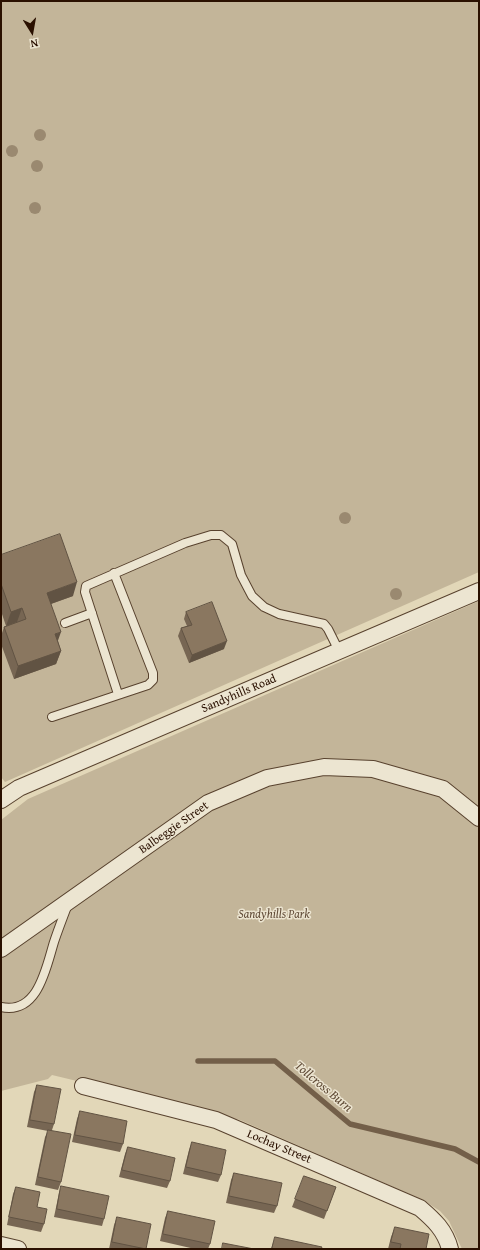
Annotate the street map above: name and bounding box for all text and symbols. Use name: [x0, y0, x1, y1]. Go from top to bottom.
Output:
north arrow: [12, 12, 52, 52]
text: N: [29, 35, 39, 52]
street label: Sandyhills Road: [199, 672, 279, 716]
street label: Balbeggie Street: [136, 799, 212, 857]
park label: Sandyhills Park: [238, 908, 310, 922]
water label: Tollcross Burn: [291, 1058, 355, 1116]
street label: Lochay Street: [245, 1127, 313, 1167]

